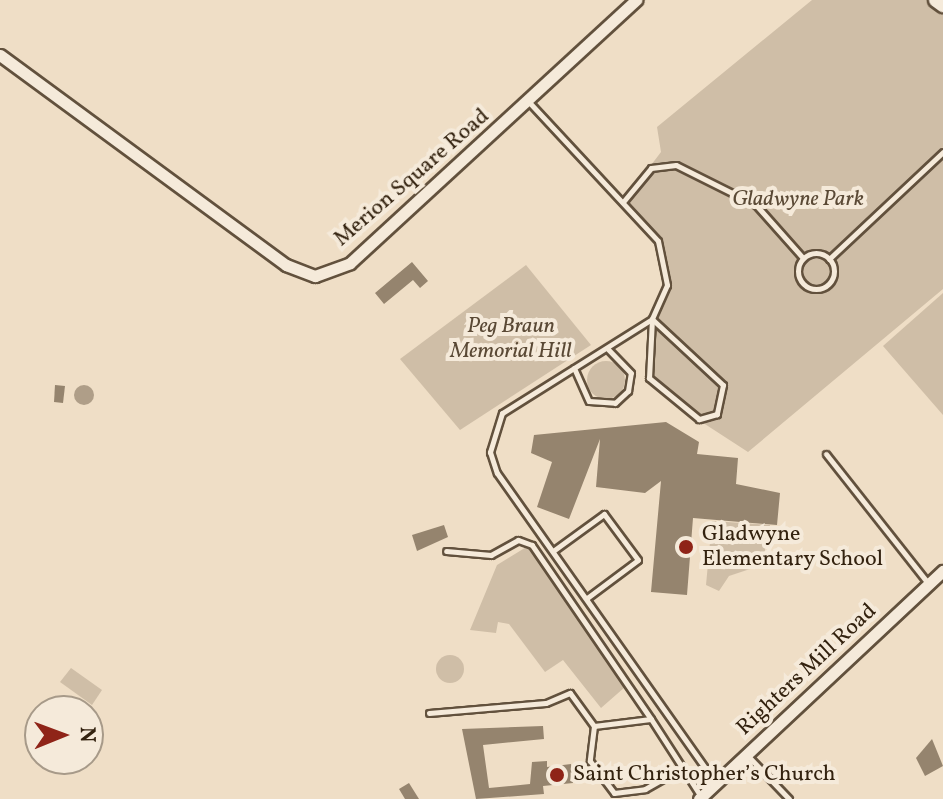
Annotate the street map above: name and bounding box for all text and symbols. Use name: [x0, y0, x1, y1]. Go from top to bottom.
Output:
street label: Merion Square Road: [329, 103, 495, 253]
park label: Gladwyne Park: [732, 187, 864, 213]
park label: Peg Braun Memorial Hill: [450, 313, 572, 364]
place label: Gladwyne Elementary School: [702, 521, 884, 572]
marker: Gladwyne Elementary School: [677, 538, 695, 556]
street label: Righters Mill Road: [732, 599, 882, 741]
north arrow: [24, 695, 104, 775]
text: N: [71, 726, 102, 743]
place label: Saint Christopher’s Church: [573, 762, 836, 788]
marker: Saint Christopher’s Church: [548, 766, 566, 784]

